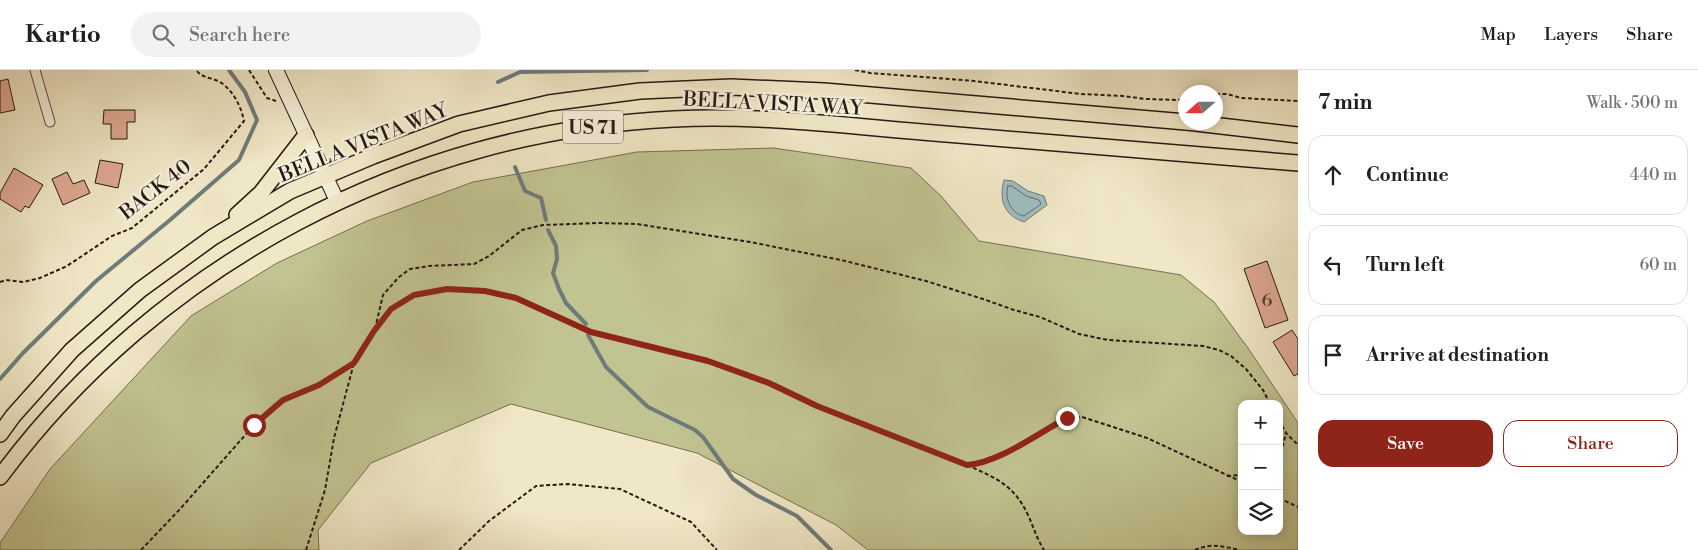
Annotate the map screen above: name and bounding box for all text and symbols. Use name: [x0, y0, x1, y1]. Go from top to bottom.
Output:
search box: [131, 12, 481, 57]
text: Kartio: [25, 20, 101, 50]
icon: search: [149, 21, 177, 49]
text: Search here: [189, 23, 290, 47]
text: Map: [1481, 23, 1516, 46]
text: Layers: [1544, 23, 1598, 46]
text: Share: [1626, 23, 1673, 46]
north arrow: [1178, 85, 1223, 130]
street label: BELLA VISTA WAY: [681, 87, 864, 122]
text: 7 min: [1318, 90, 1372, 116]
text: Walk · 500 m: [1587, 93, 1678, 113]
street label: BELLA VISTA WAY: [274, 98, 453, 189]
road number: US 71: [563, 111, 623, 144]
street label: BACK 40: [114, 154, 197, 227]
icon: ahead: [1319, 161, 1347, 189]
text: Continue: [1366, 163, 1449, 187]
text: 440 m: [1630, 165, 1677, 185]
icon: left: [1319, 251, 1347, 279]
text: Turn left: [1366, 253, 1445, 277]
text: 60 m: [1639, 255, 1677, 275]
house number: 6: [1262, 289, 1273, 312]
icon: arrive: [1319, 341, 1347, 369]
text: Arrive at destination: [1366, 343, 1549, 367]
map controls: [1238, 400, 1283, 535]
button: +: [1238, 400, 1283, 445]
route end: [1056, 407, 1079, 430]
route start: [243, 414, 266, 437]
button: Save: [1318, 420, 1493, 467]
button: Share: [1503, 420, 1678, 467]
button: −: [1238, 445, 1283, 490]
button: layers: [1238, 490, 1283, 535]

